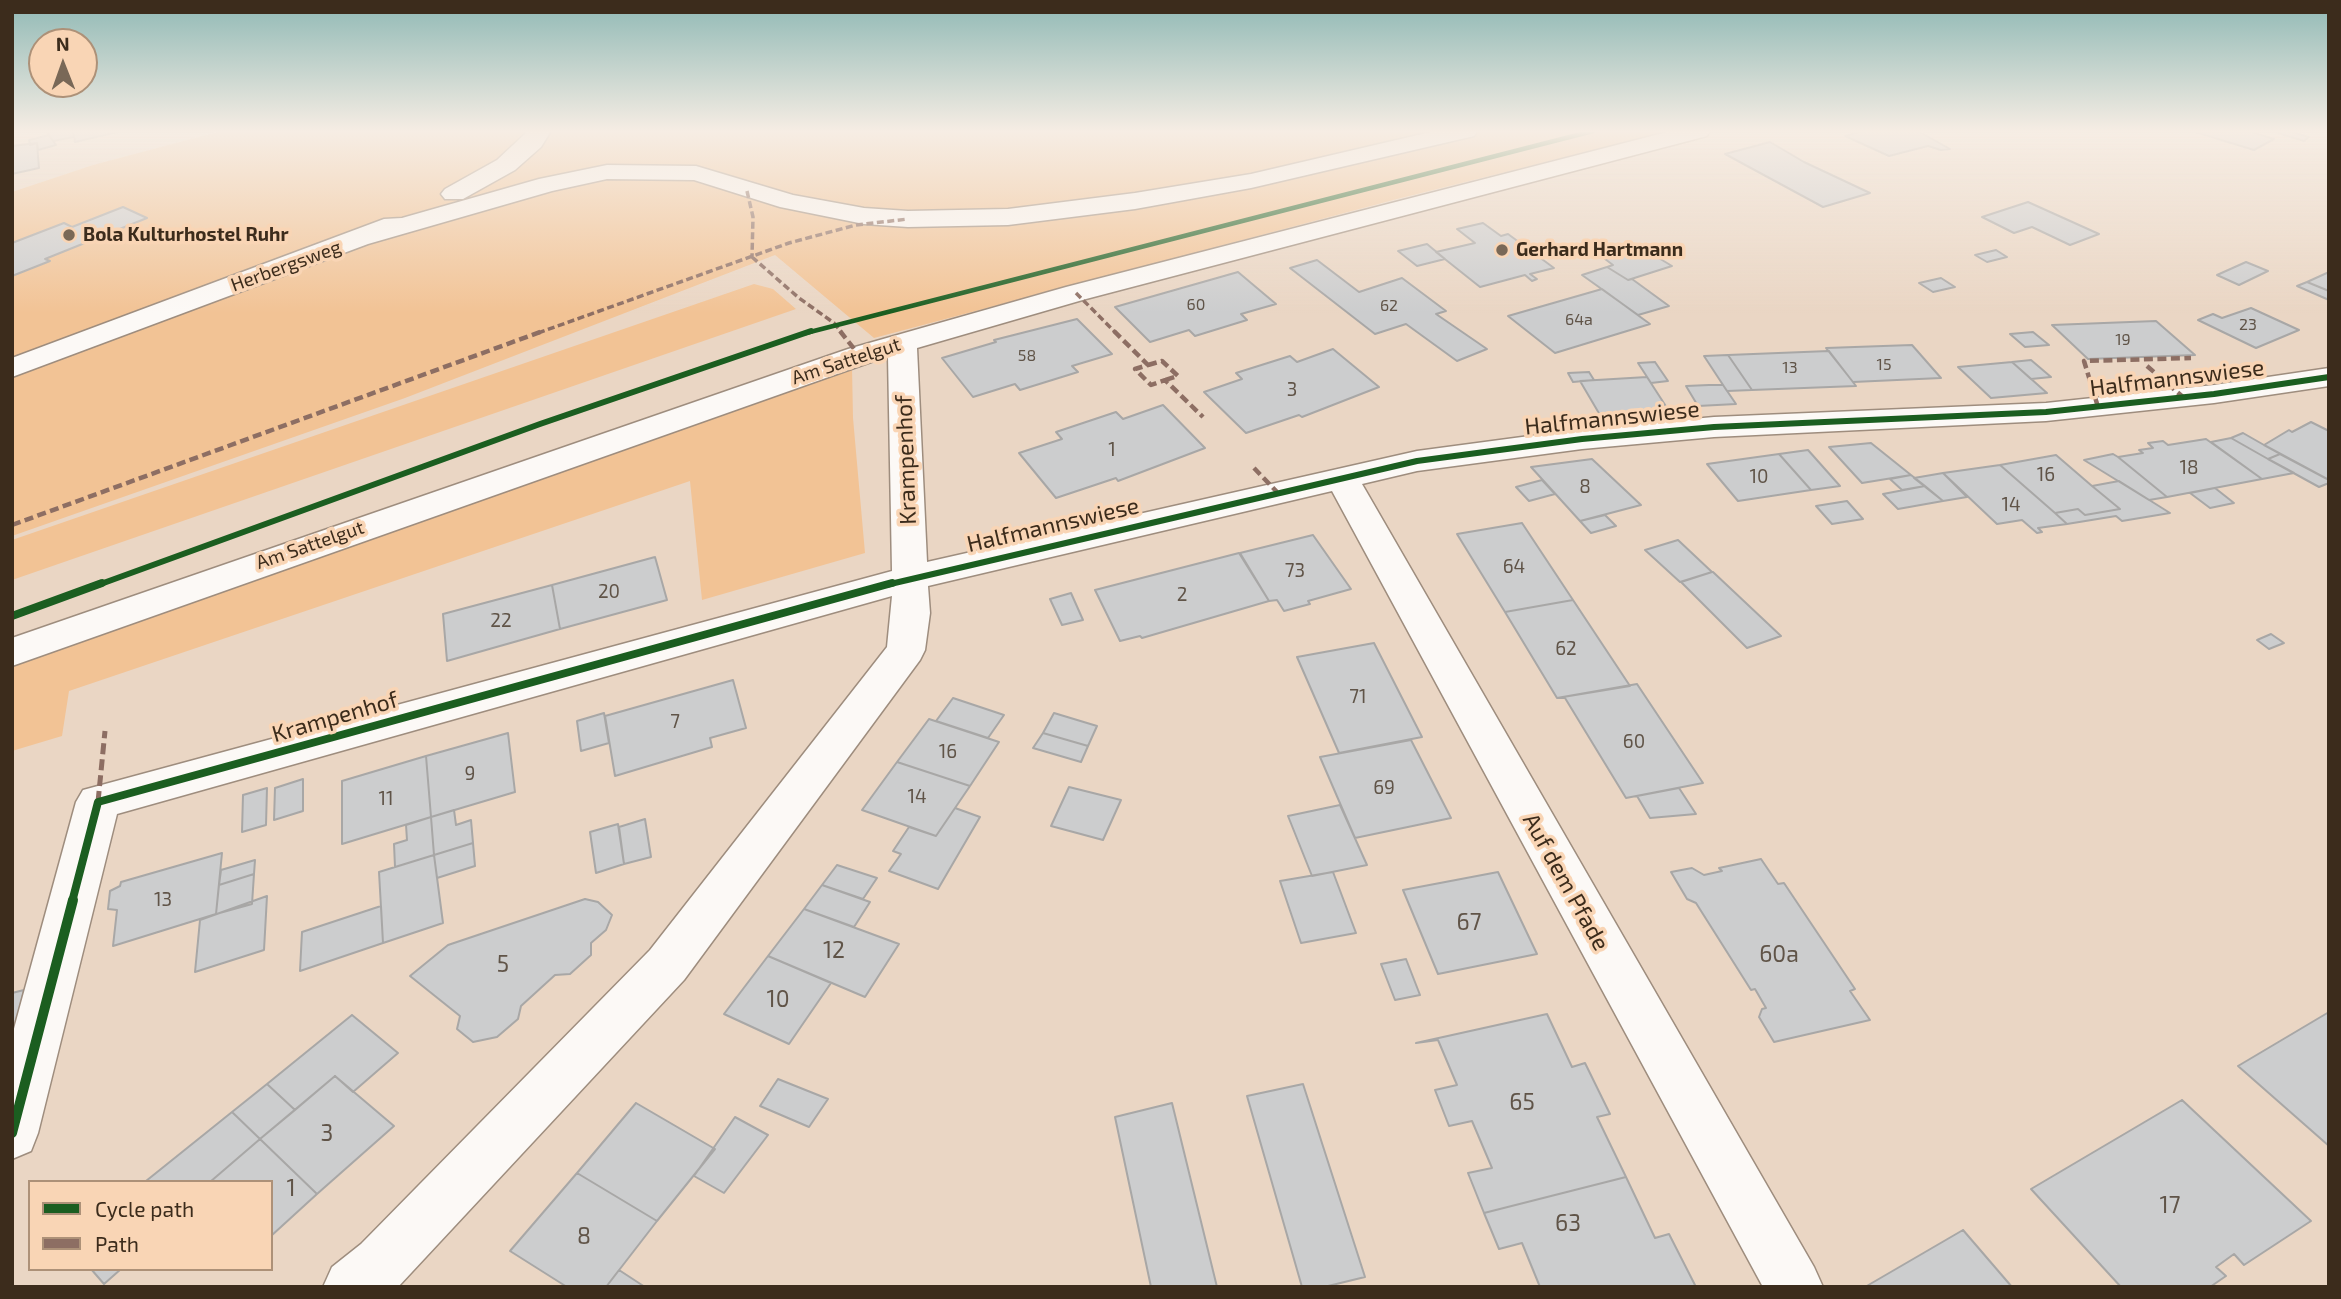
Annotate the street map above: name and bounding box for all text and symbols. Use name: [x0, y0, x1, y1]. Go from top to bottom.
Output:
north arrow: [28, 28, 98, 98]
text: N: [56, 32, 70, 55]
place label: Bola Kulturhostel Ruhr: [83, 224, 289, 246]
marker: Bola Kulturhostel Ruhr: [61, 227, 77, 243]
street label: Herbergsweg: [228, 235, 344, 297]
place label: Gerhard Hartmann: [1516, 239, 1683, 261]
marker: Gerhard Hartmann: [1494, 242, 1510, 258]
house number: 60: [1187, 295, 1205, 315]
house number: 62: [1380, 296, 1398, 316]
house number: 64a: [1565, 310, 1593, 330]
house number: 23: [2239, 315, 2257, 335]
house number: 19: [2115, 330, 2131, 350]
street label: Am Sattelgut: [789, 333, 903, 389]
house number: 58: [1018, 346, 1036, 366]
street label: Halfmannswiese: [2088, 354, 2266, 402]
house number: 15: [1877, 355, 1891, 375]
house number: 13: [1782, 358, 1798, 378]
house number: 3: [1287, 379, 1297, 401]
street label: Krampenhof: [890, 395, 922, 525]
street label: Halfmannswiese: [1523, 395, 1701, 441]
house number: 1: [1108, 439, 1116, 461]
house number: 18: [2179, 457, 2199, 479]
house number: 16: [2037, 464, 2055, 486]
house number: 10: [1749, 466, 1769, 488]
house number: 8: [1579, 476, 1591, 498]
street label: Halfmannswiese: [964, 492, 1142, 558]
house number: 14: [2001, 494, 2021, 516]
street label: Am Sattelgut: [253, 516, 367, 574]
house number: 64: [1503, 556, 1525, 578]
house number: 73: [1285, 560, 1305, 582]
house number: 20: [598, 581, 620, 603]
house number: 2: [1177, 584, 1187, 606]
house number: 22: [490, 610, 512, 632]
house number: 62: [1555, 638, 1577, 660]
street label: Krampenhof: [269, 686, 401, 748]
house number: 71: [1349, 686, 1367, 708]
house number: 7: [670, 711, 680, 733]
house number: 60: [1623, 731, 1645, 753]
house number: 16: [939, 741, 957, 763]
house number: 9: [465, 763, 475, 785]
house number: 69: [1373, 777, 1395, 799]
house number: 14: [907, 786, 927, 808]
house number: 11: [378, 788, 394, 810]
street label: Auf dem Pfade: [1517, 809, 1615, 955]
house number: 13: [154, 889, 172, 911]
house number: 67: [1457, 908, 1481, 936]
house number: 12: [823, 936, 845, 964]
house number: 60a: [1759, 940, 1799, 968]
house number: 5: [497, 950, 509, 978]
house number: 10: [766, 985, 790, 1013]
house number: 65: [1509, 1088, 1535, 1116]
house number: 3: [321, 1119, 333, 1147]
house number: 1: [286, 1174, 296, 1202]
legend: [28, 1180, 273, 1271]
house number: 17: [2160, 1191, 2180, 1219]
text: Cycle path: [95, 1196, 194, 1221]
house number: 63: [1555, 1209, 1581, 1237]
house number: 8: [577, 1222, 591, 1250]
text: Path: [95, 1231, 139, 1256]

